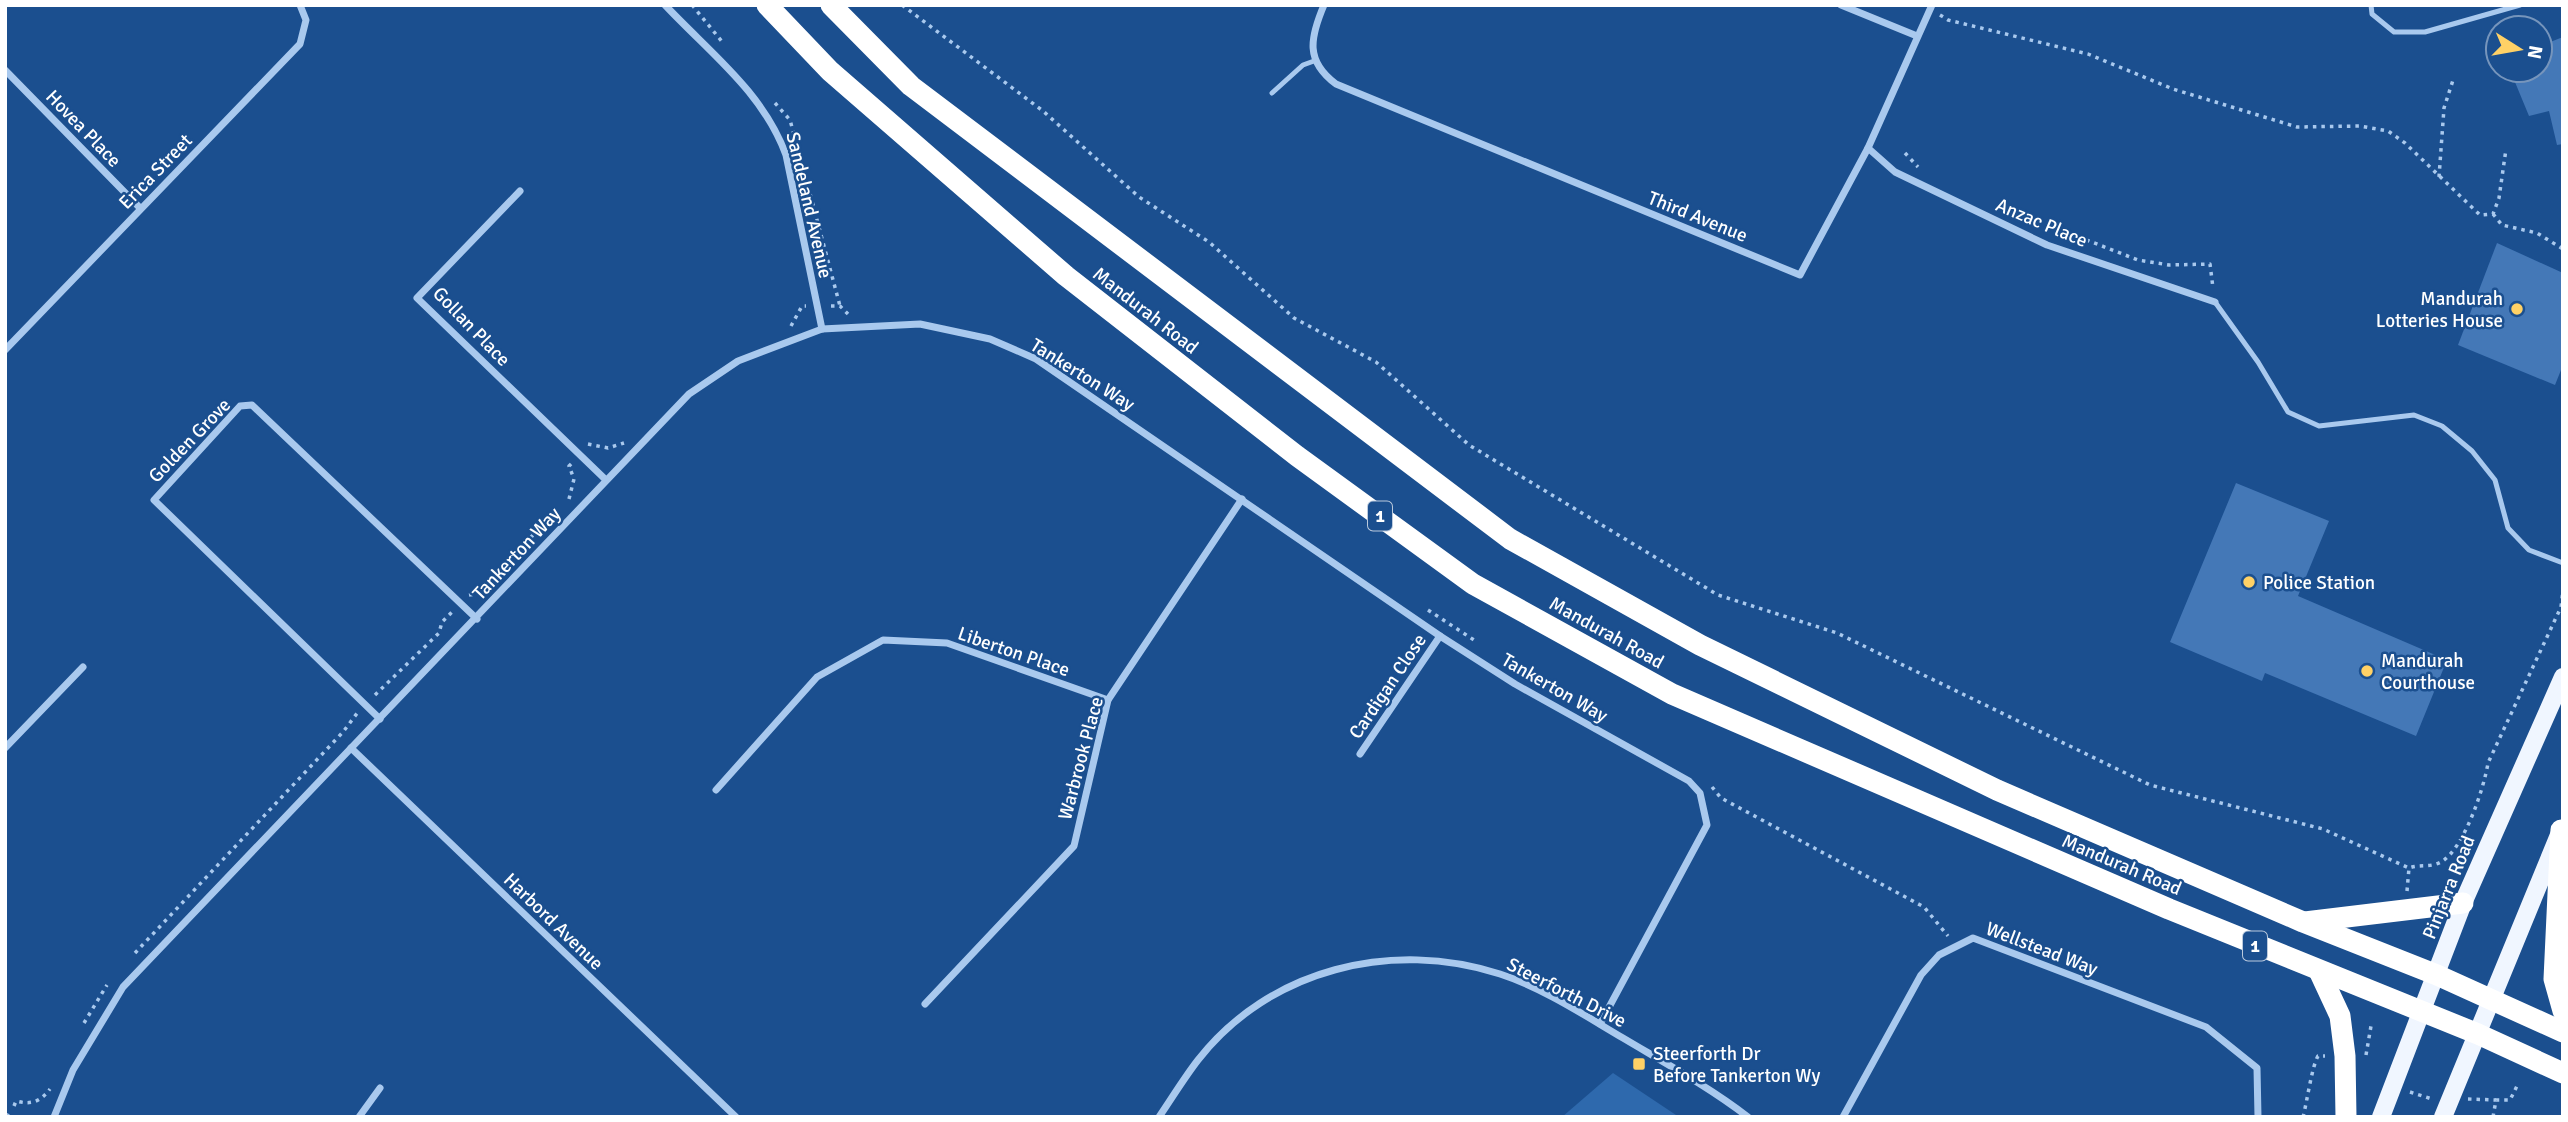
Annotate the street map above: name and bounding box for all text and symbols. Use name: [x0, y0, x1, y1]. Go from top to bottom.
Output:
north arrow: [2484, 14, 2554, 84]
text: N: [2522, 43, 2548, 61]
street label: Hovea Place: [40, 85, 126, 172]
street label: Erica Street: [114, 129, 198, 214]
street label: Sandeland Avenue: [781, 130, 838, 281]
street label: Third Avenue: [1644, 186, 1751, 248]
street label: Anzac Place: [1992, 193, 2091, 253]
street label: Mandurah Road: [1088, 262, 1203, 359]
street label: Gollan Place: [427, 282, 515, 372]
place label: Mandurah Lotteries House: [2376, 287, 2503, 333]
marker: Mandurah Lotteries House: [2509, 301, 2525, 317]
street label: Tankerton Way: [1026, 333, 1139, 417]
street label: Golden Grove: [144, 393, 236, 488]
street label: Tankerton Way: [467, 502, 566, 605]
road number: 1: [1368, 502, 1392, 530]
place label: Police Station: [2263, 571, 2375, 595]
marker: Police Station: [2241, 574, 2257, 590]
street label: Mandurah Road: [1545, 591, 1668, 674]
street label: Liberton Place: [955, 622, 1073, 682]
street label: Cardigan Close: [1344, 629, 1432, 744]
street label: Tankerton Way: [1497, 648, 1612, 728]
place label: Mandurah Courthouse: [2381, 649, 2475, 695]
marker: Mandurah Courthouse: [2359, 663, 2375, 679]
street label: Warbrook Place: [1053, 694, 1109, 822]
street label: Mandurah Road: [2058, 829, 2185, 901]
street label: Pinjarra Road: [2417, 832, 2481, 943]
street label: Harbord Avenue: [498, 868, 608, 975]
street label: Wellstead Way: [1982, 917, 2101, 981]
road number: 1: [2243, 931, 2267, 960]
street label: Steerforth Drive: [1503, 953, 1630, 1033]
place label: Steerforth Dr Before Tankerton Wy: [1653, 1042, 1820, 1088]
marker: Steerforth Dr Before Tankerton Wy: [1631, 1056, 1647, 1072]

